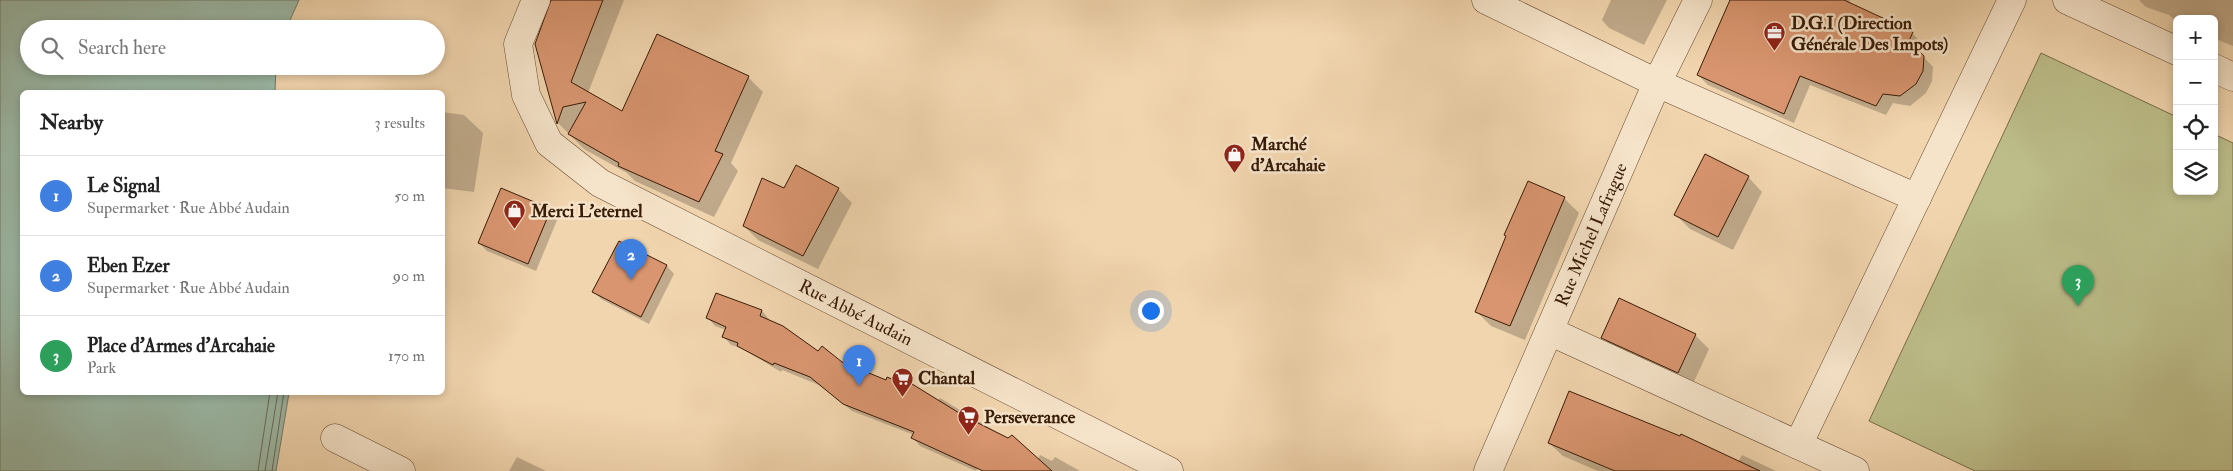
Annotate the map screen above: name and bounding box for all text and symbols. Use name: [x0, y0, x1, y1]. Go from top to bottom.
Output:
place label: D.G.I (Direction Générale Des Impots): [1791, 12, 1949, 56]
map controls: [2173, 15, 2218, 195]
button: +: [2173, 15, 2218, 60]
search box: [20, 20, 445, 75]
office icon: D.G.I (Direction Générale Des Impots): [1763, 21, 1787, 52]
icon: search: [38, 34, 66, 62]
text: Search here: [78, 36, 166, 60]
button: −: [2173, 60, 2218, 105]
button: locate: [2173, 105, 2218, 150]
text: Nearby: [40, 109, 103, 136]
text: 3 results: [374, 113, 425, 133]
place label: Marché d'Arcahaie: [1250, 133, 1326, 177]
shop icon: Marché d'Arcahaie: [1223, 142, 1247, 173]
button: layers: [2173, 150, 2218, 195]
street label: Rue Michel Lafrague: [1550, 159, 1633, 310]
text: Le Signal: [87, 174, 160, 198]
text: 1: [53, 186, 59, 206]
text: 50 m: [394, 186, 425, 206]
text: Supermarket · Rue Abbé Audain: [87, 198, 290, 218]
shop icon: Merci L'eternel: [503, 199, 527, 230]
place label: Merci L'eternel: [530, 200, 643, 223]
pin: 2: [615, 239, 647, 280]
text: Eben Ezer: [87, 254, 170, 278]
pin: 3: [2062, 265, 2094, 306]
text: 2: [52, 266, 60, 286]
text: 90 m: [393, 266, 425, 286]
street label: Rue Abbé Audain: [795, 275, 917, 351]
text: Supermarket · Rue Abbé Audain: [87, 278, 290, 298]
your location: [1138, 298, 1164, 324]
text: Place d'Armes d'Arcahaie: [87, 334, 275, 358]
pin: 1: [843, 345, 875, 386]
text: 3: [53, 346, 59, 366]
text: 170 m: [388, 346, 425, 366]
text: Park: [87, 358, 116, 378]
supermarket icon: Chantal: [890, 366, 914, 397]
place label: Chantal: [918, 367, 975, 390]
supermarket icon: Perseverance: [956, 405, 980, 436]
place label: Perseverance: [984, 406, 1076, 429]

